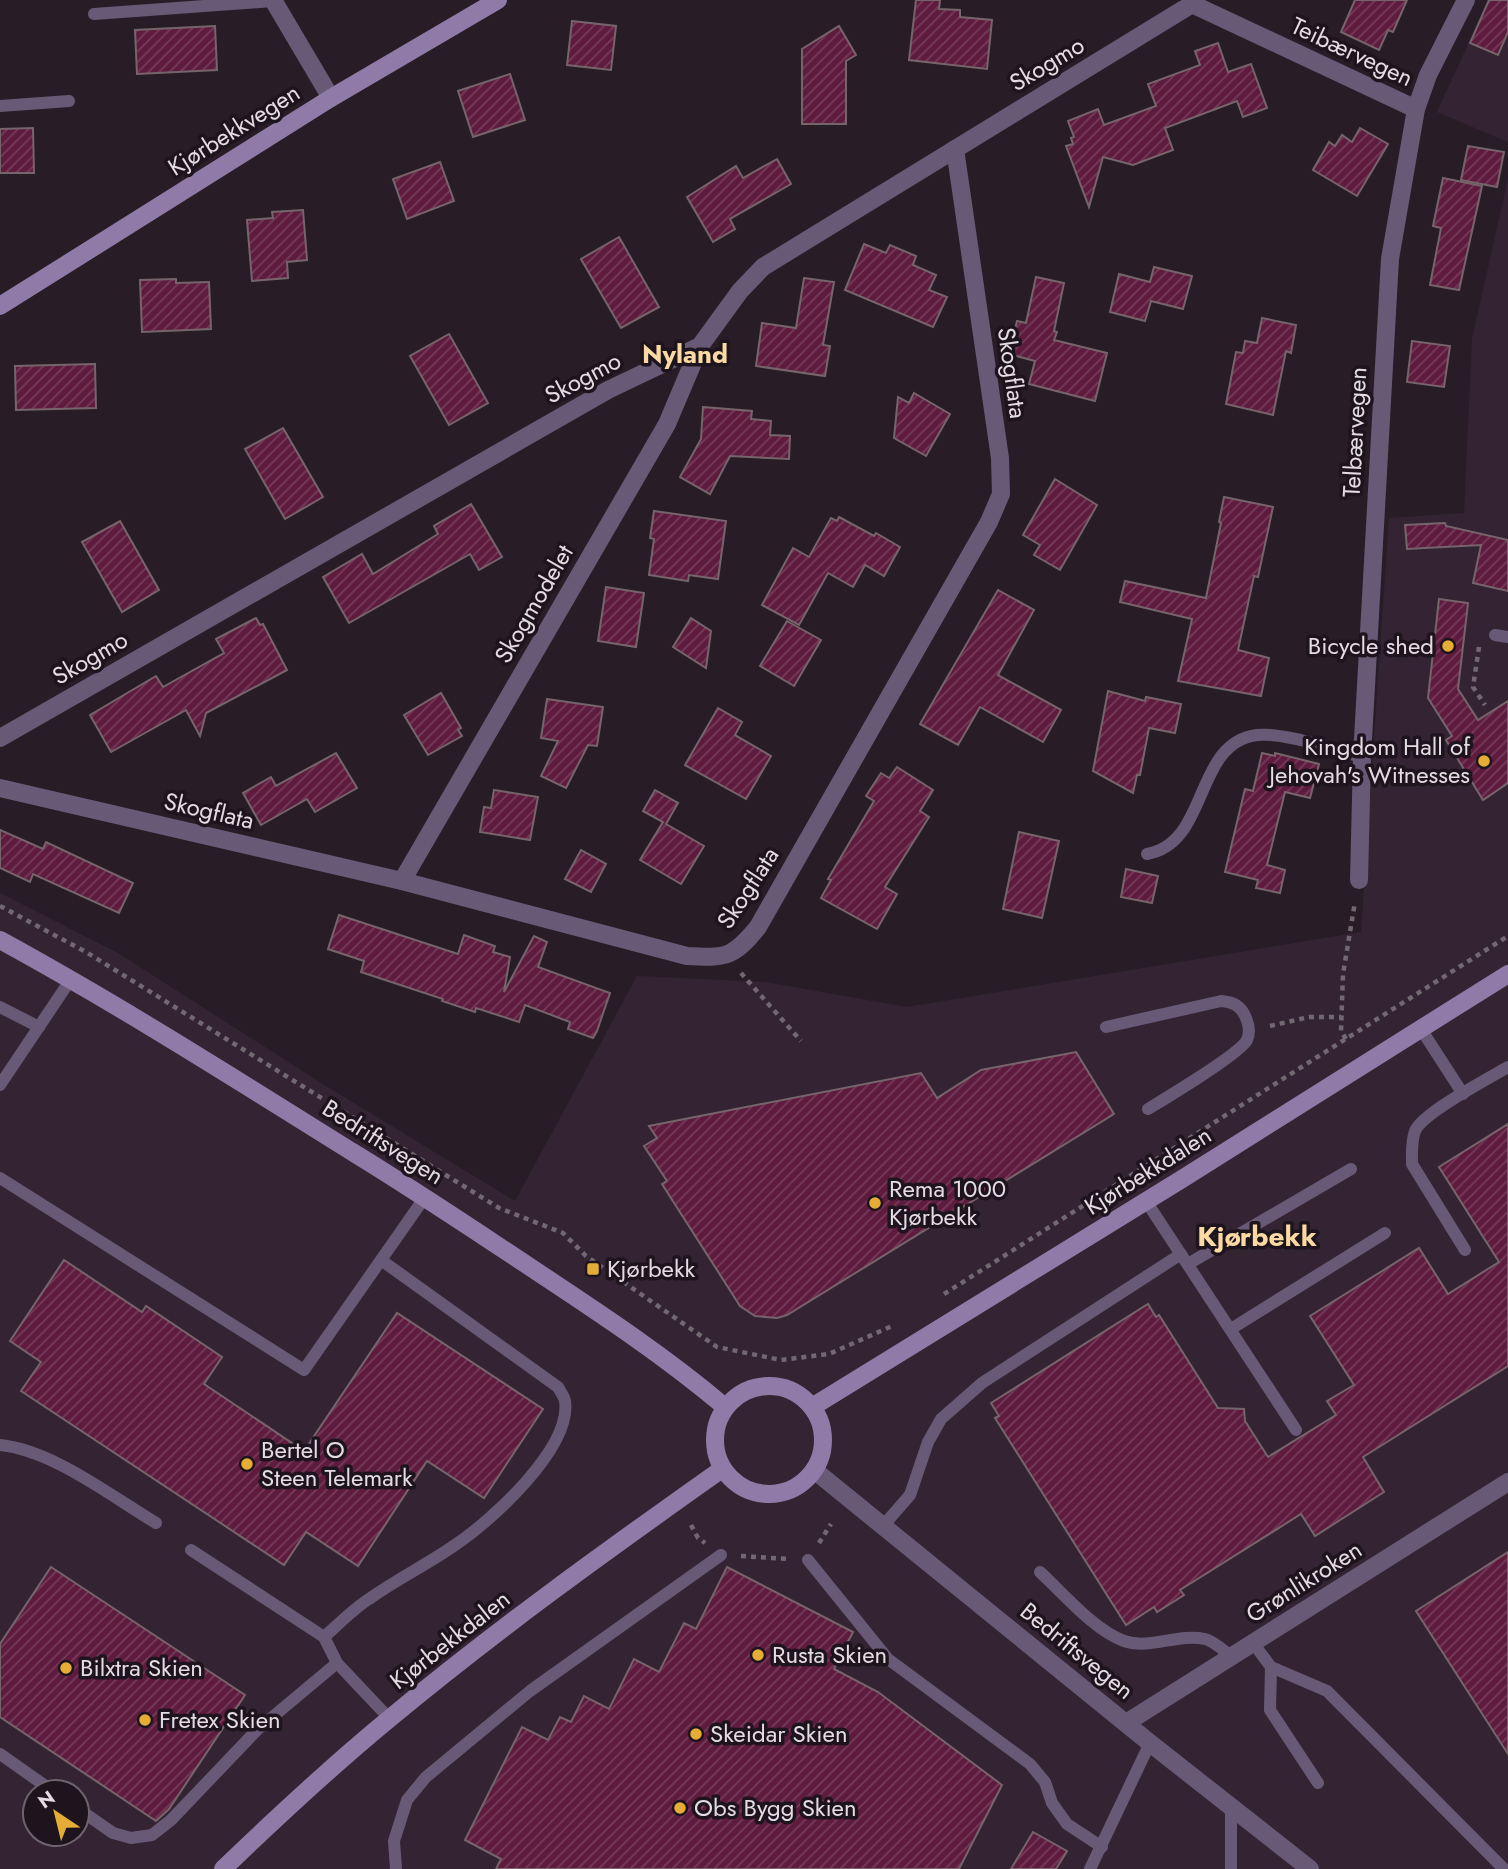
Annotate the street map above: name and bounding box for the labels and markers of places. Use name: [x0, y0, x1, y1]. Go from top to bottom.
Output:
place label: Bicycle shed: [1308, 628, 1434, 663]
marker: Bicycle shed: [1440, 638, 1456, 654]
place label: Kingdom Hall of Jehovah's Witnesses: [1266, 729, 1471, 792]
marker: Kingdom Hall of Jehovah's Witnesses: [1476, 753, 1492, 769]
place label: Rema 1000 Kjørbekk: [889, 1171, 1006, 1234]
marker: Rema 1000 Kjørbekk: [867, 1195, 883, 1211]
place label: Kjørbekk: [607, 1251, 695, 1286]
marker: Kjørbekk: [585, 1261, 601, 1277]
place label: Bertel O Steen Telemark: [261, 1432, 413, 1495]
marker: Bertel O Steen Telemark: [239, 1456, 255, 1472]
place label: Rusta Skien: [772, 1637, 887, 1672]
marker: Rusta Skien: [750, 1647, 766, 1663]
place label: Bilxtra Skien: [80, 1650, 203, 1685]
marker: Bilxtra Skien: [58, 1660, 74, 1676]
place label: Fretex Skien: [159, 1702, 281, 1737]
marker: Fretex Skien: [137, 1712, 153, 1728]
place label: Skeidar Skien: [710, 1716, 848, 1751]
marker: Skeidar Skien: [688, 1726, 704, 1742]
place label: Obs Bygg Skien: [694, 1790, 857, 1825]
marker: Obs Bygg Skien: [672, 1800, 688, 1816]

